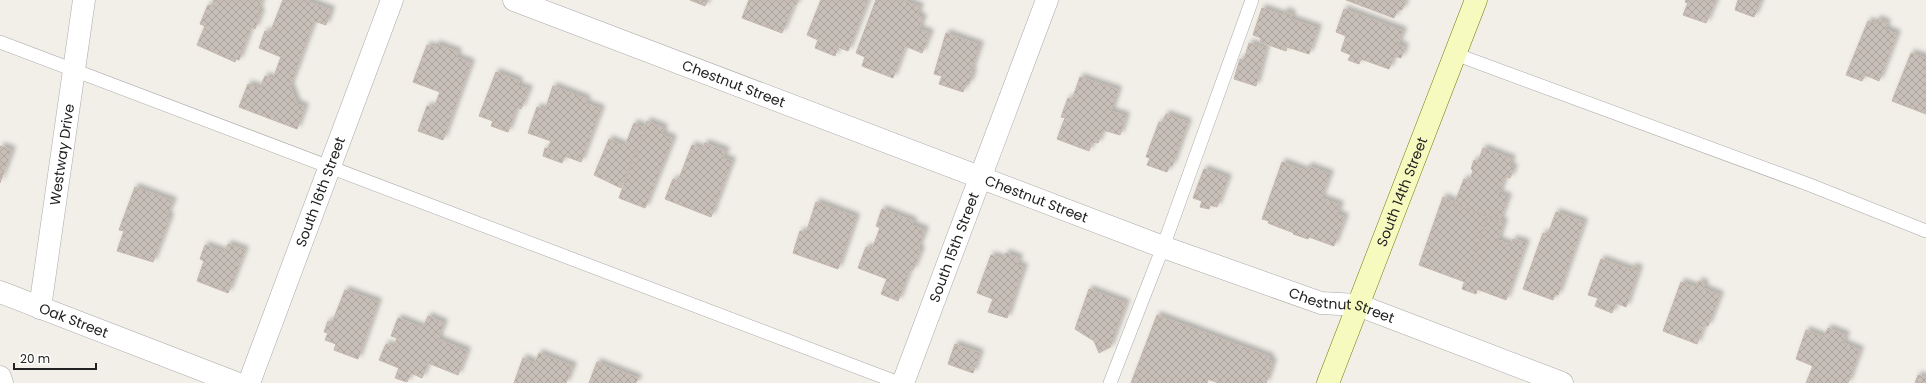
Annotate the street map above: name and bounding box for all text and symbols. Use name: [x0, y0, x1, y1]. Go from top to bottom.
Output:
street label: Chestnut Street: [679, 55, 788, 112]
street label: Westway Drive: [45, 102, 79, 207]
street label: South 16th Street: [291, 134, 350, 250]
street label: South 14th Street: [1372, 134, 1432, 250]
street label: Chestnut Street: [982, 170, 1091, 228]
street label: South 15th Street: [924, 189, 984, 305]
street label: Chestnut Street: [1286, 282, 1397, 328]
street label: Oak Street: [36, 298, 111, 343]
scale bar: [14, 345, 96, 371]
text: 20 m: [20, 350, 50, 367]

